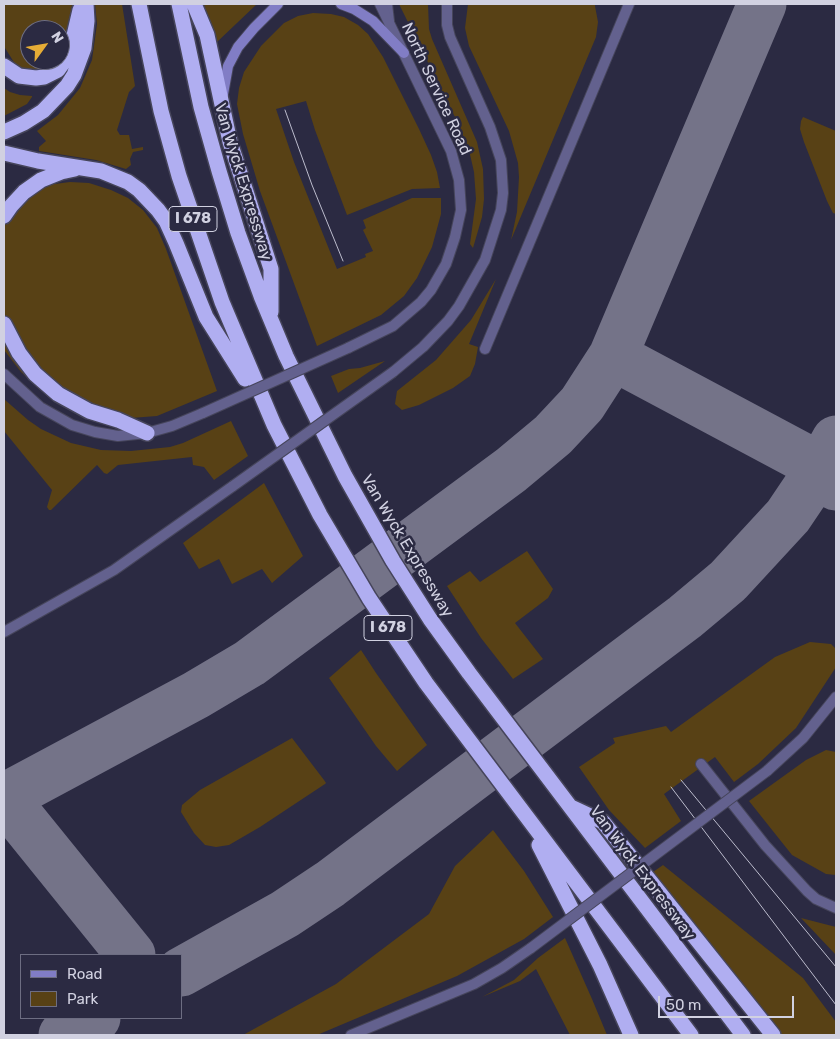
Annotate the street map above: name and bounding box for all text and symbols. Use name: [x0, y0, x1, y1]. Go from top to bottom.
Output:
north arrow: [20, 20, 70, 70]
street label: North Service Road: [397, 20, 475, 158]
text: N: [47, 29, 67, 46]
street label: Van Wyck Expressway: [210, 101, 276, 263]
road number: I 678: [169, 206, 217, 232]
street label: Van Wyck Expressway: [357, 471, 457, 621]
road number: I 678: [364, 616, 412, 640]
street label: Van Wyck Expressway: [585, 802, 699, 944]
legend: [20, 954, 182, 1019]
text: Road: [67, 965, 103, 983]
scale bar: [660, 986, 796, 1018]
text: Park: [67, 990, 98, 1008]
text: 50 m: [666, 996, 701, 1014]

